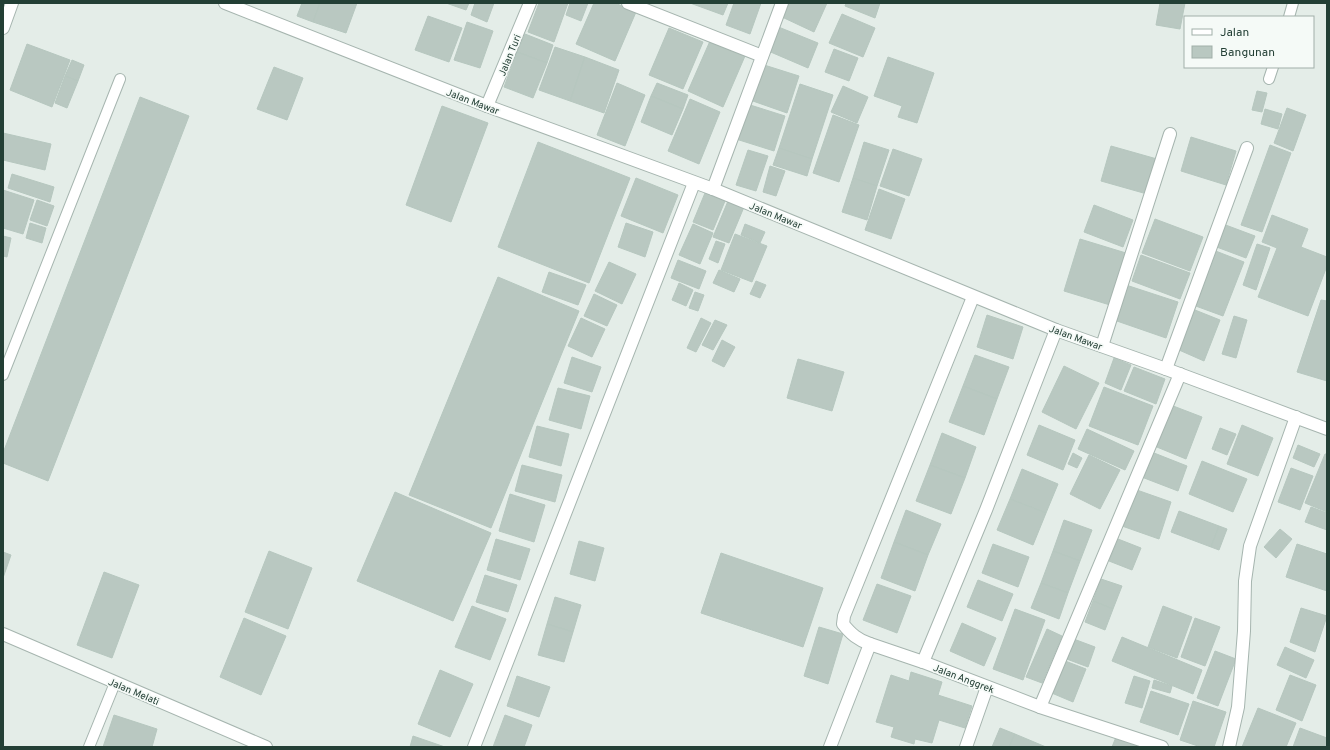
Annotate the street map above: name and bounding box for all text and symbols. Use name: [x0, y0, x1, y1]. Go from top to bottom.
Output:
legend: [1184, 16, 1314, 68]
text: Jalan: [1220, 25, 1249, 41]
street label: Jalan Turi: [496, 33, 525, 78]
text: Bangunan: [1220, 45, 1275, 61]
street label: Jalan Mawar: [444, 86, 501, 119]
street label: Jalan Mawar: [747, 200, 804, 233]
street label: Jalan Mawar: [1047, 323, 1104, 354]
street label: Jalan Anggrek: [931, 662, 996, 697]
street label: Jalan Melati: [106, 676, 161, 709]

